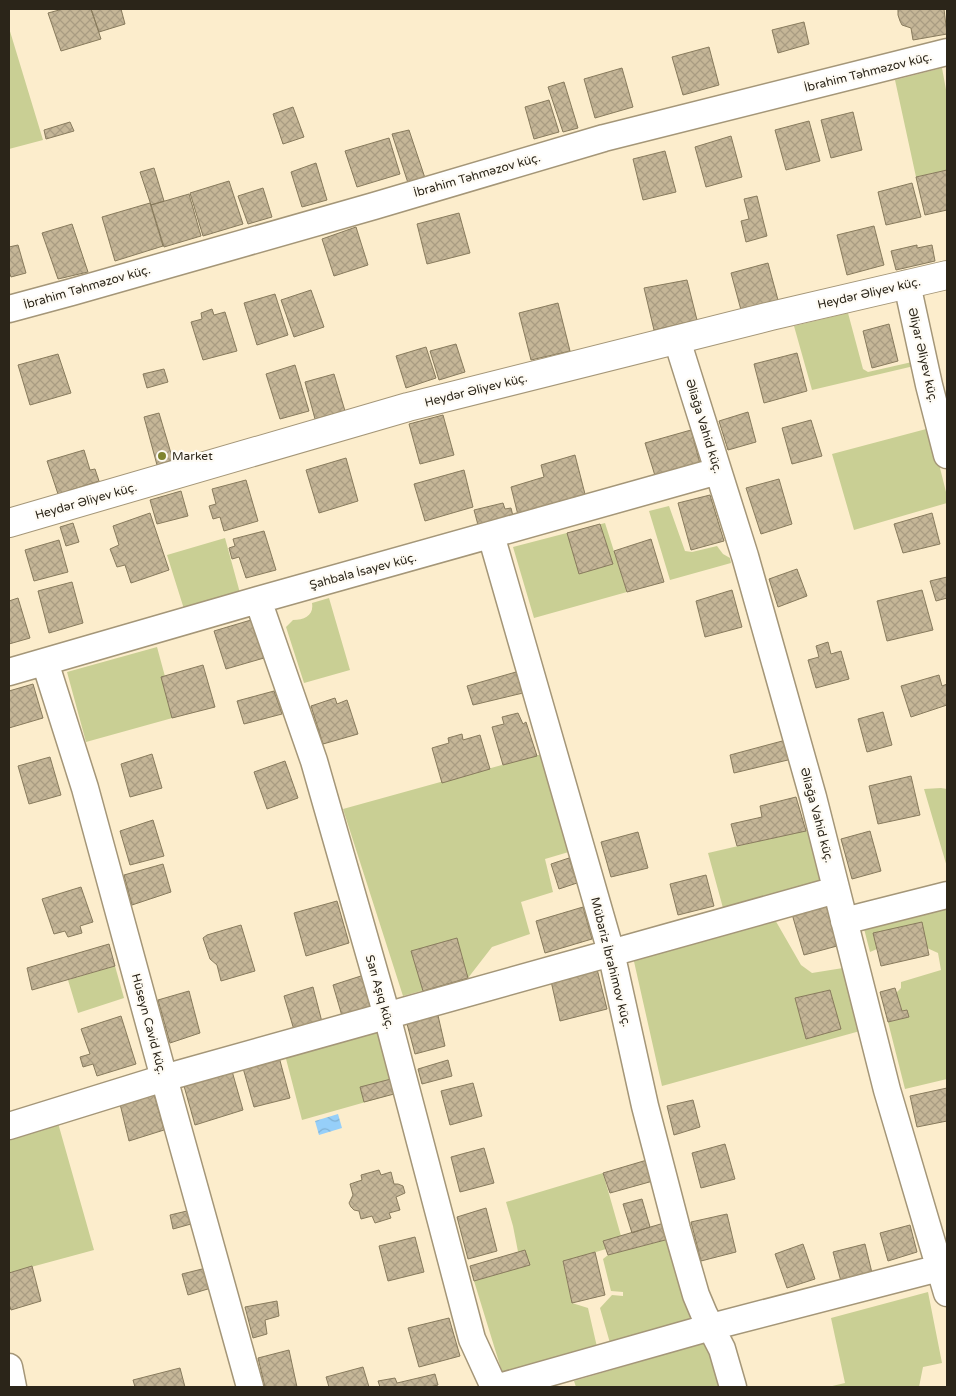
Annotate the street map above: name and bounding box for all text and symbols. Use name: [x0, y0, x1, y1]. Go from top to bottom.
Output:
street label: İbrahim Təhməzov küç.: [803, 49, 933, 95]
street label: İbrahim Təhməzov küç.: [412, 150, 542, 200]
street label: İbrahim Təhməzov küç.: [22, 262, 152, 312]
street label: Heydər Əliyev küç.: [816, 274, 922, 312]
street label: Əliyar Əliyev küç.: [905, 306, 941, 404]
street label: Heydər Əliyev küç.: [423, 370, 529, 410]
street label: Əliağa Vahid küç.: [683, 377, 725, 475]
place label: Market: [172, 449, 213, 463]
marker: Market: [156, 450, 168, 462]
street label: Heydər Əliyev küç.: [33, 480, 139, 522]
street label: Şahbala İsayev küç.: [308, 550, 418, 592]
street label: Əliağa Vahid küç.: [798, 766, 836, 864]
street label: Mübariz İbrahimov küç.: [588, 896, 634, 1028]
street label: Sarı Aşıq küç.: [363, 953, 397, 1031]
street label: Hüseyn Cavid küç.: [129, 972, 169, 1076]

